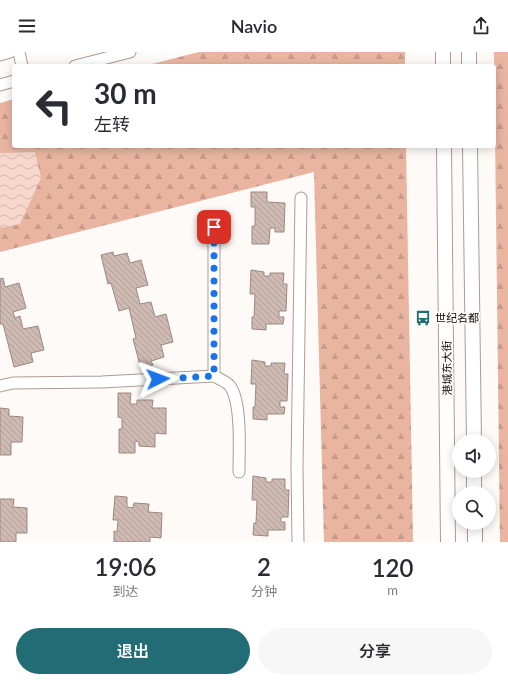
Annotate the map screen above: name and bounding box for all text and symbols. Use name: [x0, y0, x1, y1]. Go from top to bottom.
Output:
icon: menu: [16, 15, 38, 37]
text: Navio: [231, 15, 277, 37]
icon: share: [470, 15, 492, 37]
text: 30 m: [94, 76, 157, 110]
icon: left: [28, 80, 80, 132]
text: 左转: [94, 113, 130, 135]
pin: [197, 210, 231, 244]
icon: arrive: [203, 216, 225, 238]
bus stop icon: 世纪名都: [414, 309, 432, 327]
place label: 世纪名都: [435, 311, 479, 324]
street label: 港城东大街: [440, 340, 453, 396]
position arrow: [137, 358, 179, 400]
map controls: [452, 434, 496, 530]
button: sound: [452, 434, 496, 478]
button: search: [452, 486, 496, 530]
text: 19:06: [95, 552, 156, 581]
text: 2: [257, 552, 271, 581]
text: 120: [372, 553, 413, 582]
text: m: [387, 582, 398, 598]
text: 到达: [112, 583, 139, 599]
text: 分钟: [251, 583, 277, 599]
button: 退出: [16, 628, 250, 674]
button: 分享: [258, 628, 492, 674]

